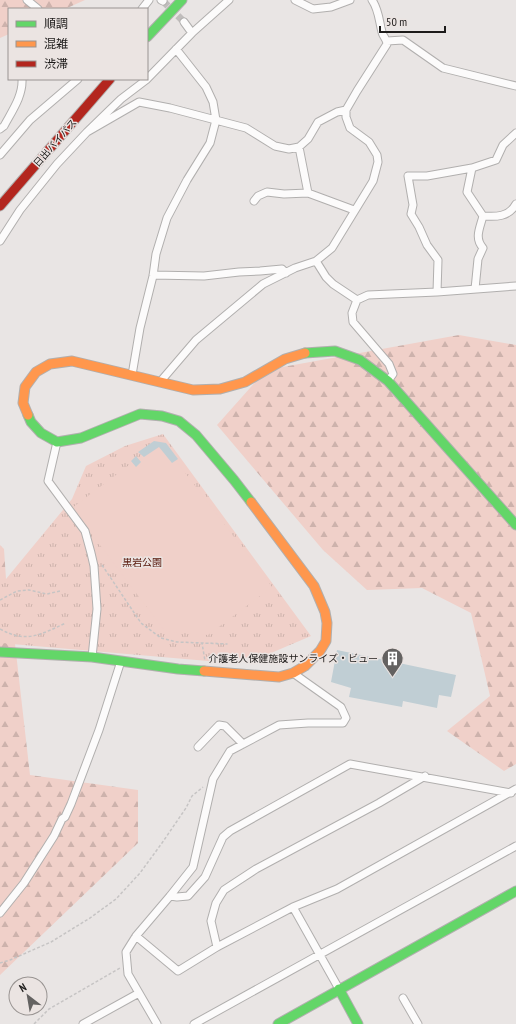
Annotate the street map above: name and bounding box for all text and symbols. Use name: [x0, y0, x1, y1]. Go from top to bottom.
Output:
legend: [8, 8, 148, 80]
scale bar: [380, 8, 445, 34]
text: 50 m: [386, 14, 407, 29]
text: 順調: [44, 16, 68, 31]
text: 混雑: [44, 36, 68, 51]
text: 渋滞: [44, 56, 68, 71]
street label: 日出バイパス: [30, 116, 80, 170]
park label: 黒岩公園: [122, 556, 162, 569]
building icon: 介護老人保健施設サンライズ・ビュー: [380, 645, 406, 678]
place label: 介護老人保健施設サンライズ・ビュー: [208, 652, 378, 665]
north arrow: [8, 976, 48, 1016]
text: N: [17, 980, 29, 995]

